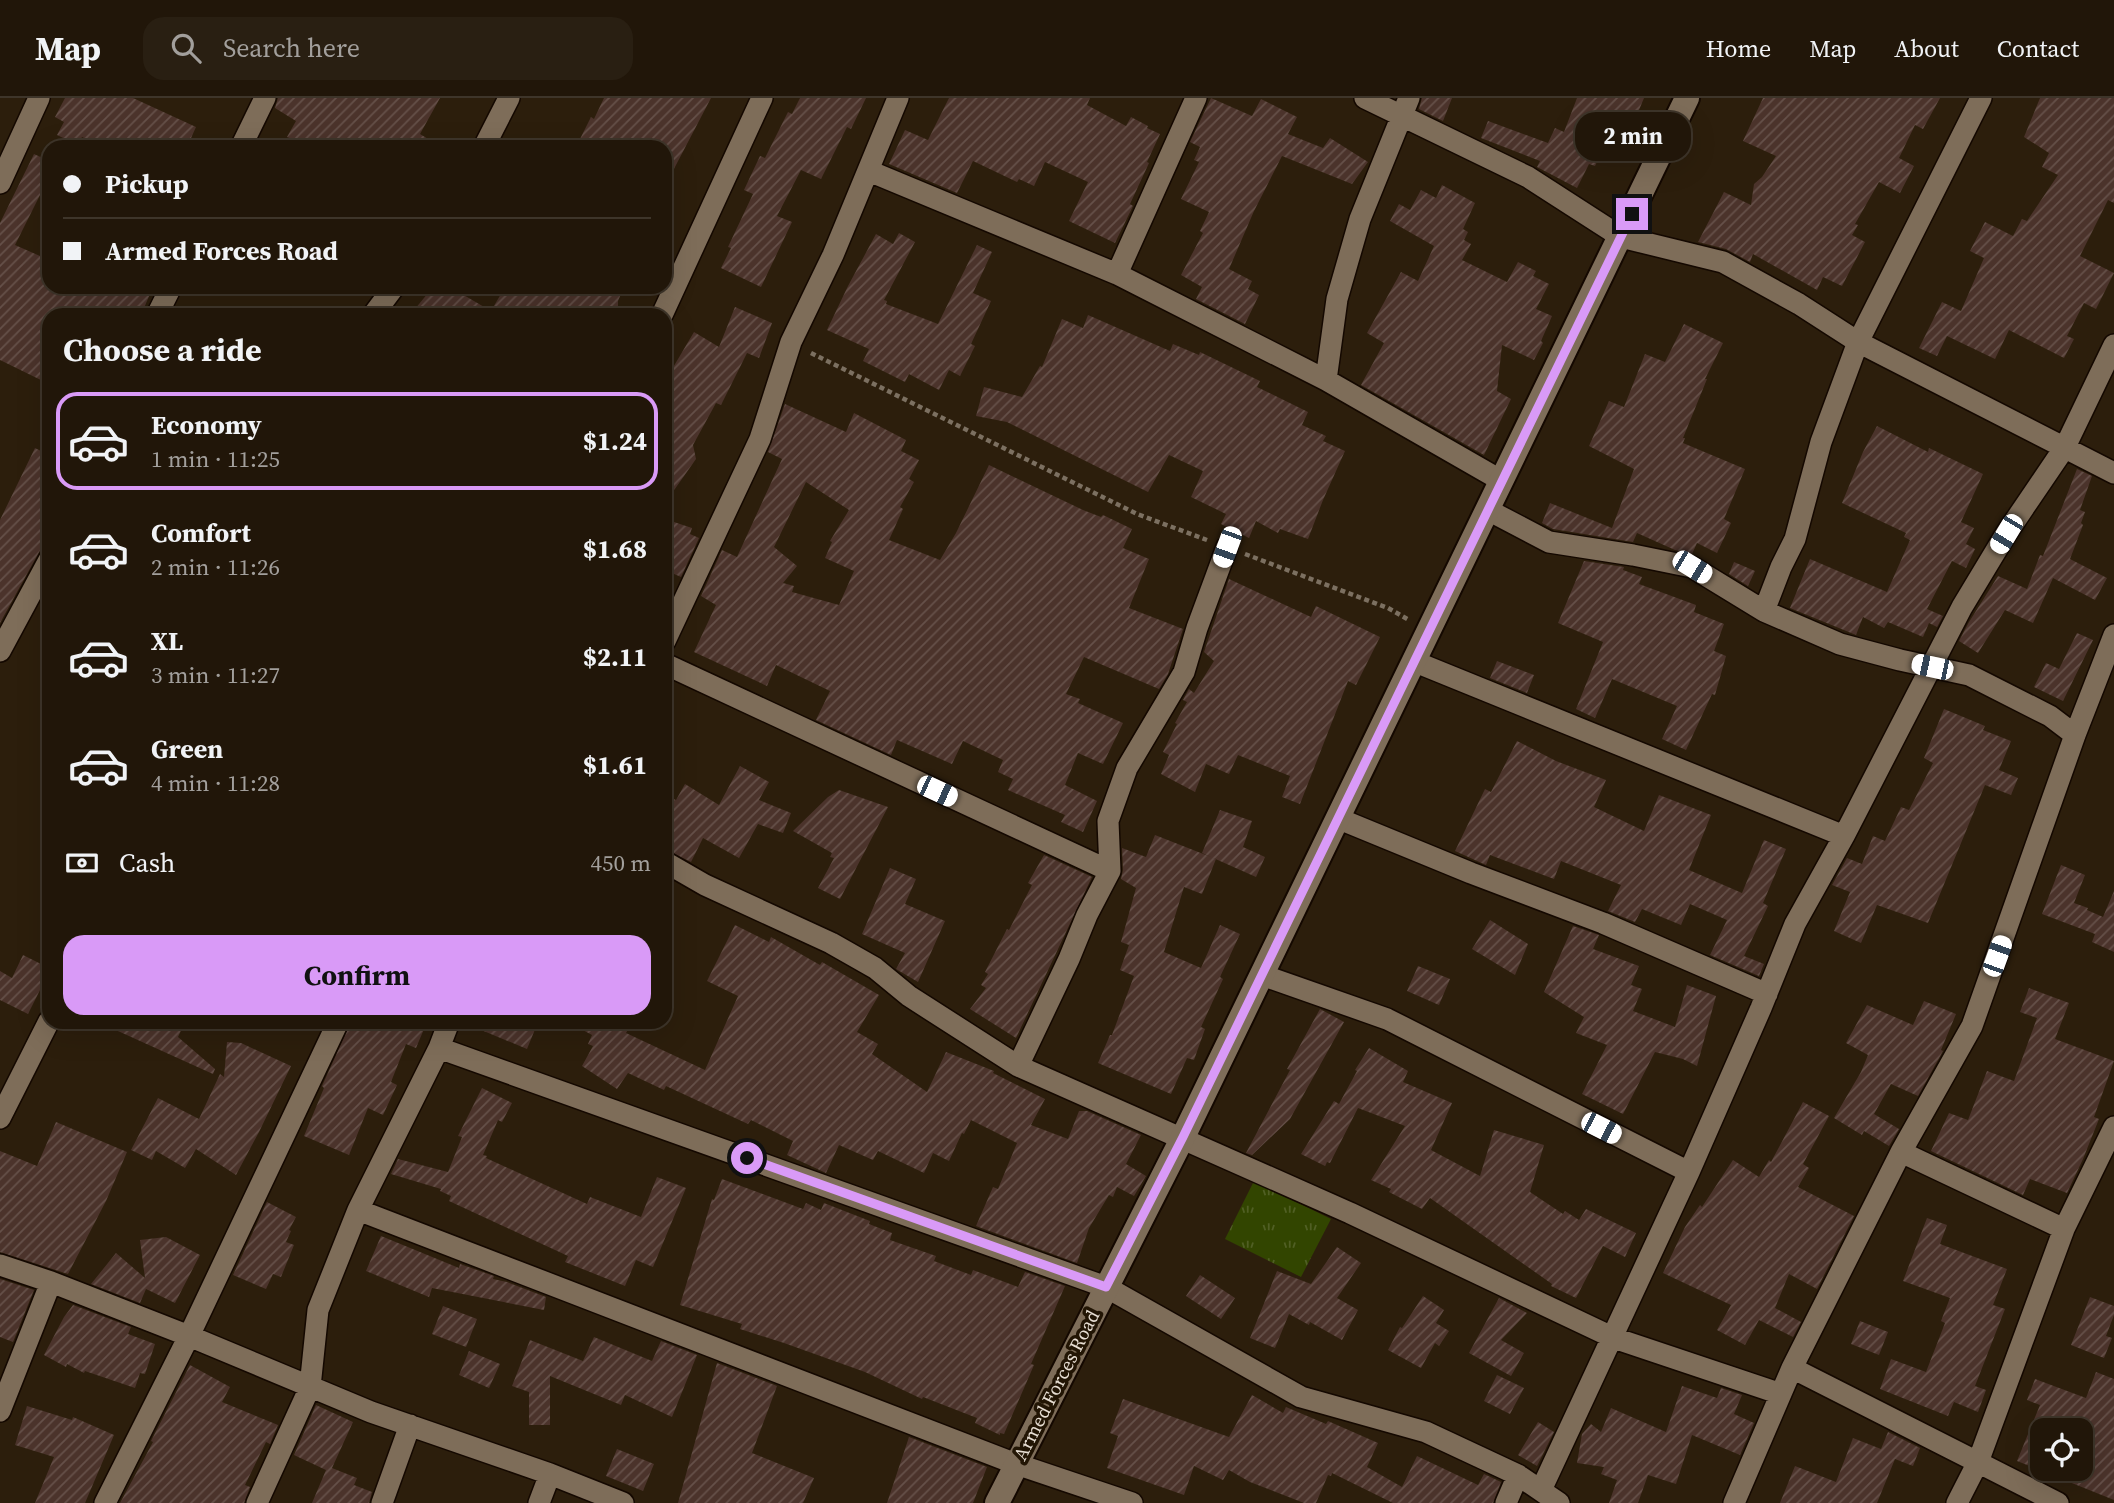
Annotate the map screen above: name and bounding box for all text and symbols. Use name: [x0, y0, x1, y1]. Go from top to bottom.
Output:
search box: [143, 17, 633, 80]
text: Map: [35, 26, 101, 71]
icon: search: [167, 29, 205, 67]
text: Search here: [223, 30, 360, 66]
text: Home: [1706, 32, 1771, 65]
text: Map: [1809, 32, 1856, 65]
text: About: [1894, 32, 1959, 65]
text: Contact: [1997, 32, 2079, 65]
callout: 2 min: [1574, 113, 1690, 162]
text: 2 min: [1603, 120, 1663, 152]
text: Pickup: [105, 166, 189, 202]
route end: [1616, 198, 1648, 230]
text: Armed Forces Road: [105, 233, 338, 269]
text: Choose a ride: [63, 328, 262, 372]
text: Economy: [151, 407, 262, 443]
icon: car: [67, 410, 130, 473]
text: $1.24: [583, 423, 647, 459]
text: 1 min · 11:25: [151, 443, 280, 475]
car: [1987, 511, 2026, 557]
text: Comfort: [151, 515, 251, 551]
icon: car: [67, 518, 130, 581]
car: [1210, 524, 1245, 570]
text: $1.68: [583, 531, 647, 567]
car: [1669, 547, 1716, 587]
text: 2 min · 11:26: [151, 551, 280, 583]
text: XL: [151, 623, 183, 659]
icon: car: [67, 626, 130, 689]
text: $2.11: [583, 639, 647, 675]
car: [1910, 652, 1955, 682]
text: 3 min · 11:27: [151, 659, 280, 691]
text: Green: [151, 731, 223, 767]
icon: car: [67, 734, 130, 797]
text: $1.61: [583, 747, 647, 783]
text: 4 min · 11:28: [151, 767, 280, 799]
car: [914, 773, 961, 809]
icon: cash: [63, 844, 101, 882]
text: Cash: [119, 845, 175, 881]
text: 450 m: [590, 847, 651, 879]
car: [1980, 933, 2015, 979]
button: Confirm: [63, 935, 651, 1015]
car: [1578, 1109, 1625, 1147]
route start: [731, 1142, 763, 1174]
street label: Armed Forces Road: [1007, 1305, 1105, 1465]
map controls: [2030, 1418, 2093, 1481]
button: locate: [2030, 1418, 2093, 1481]

